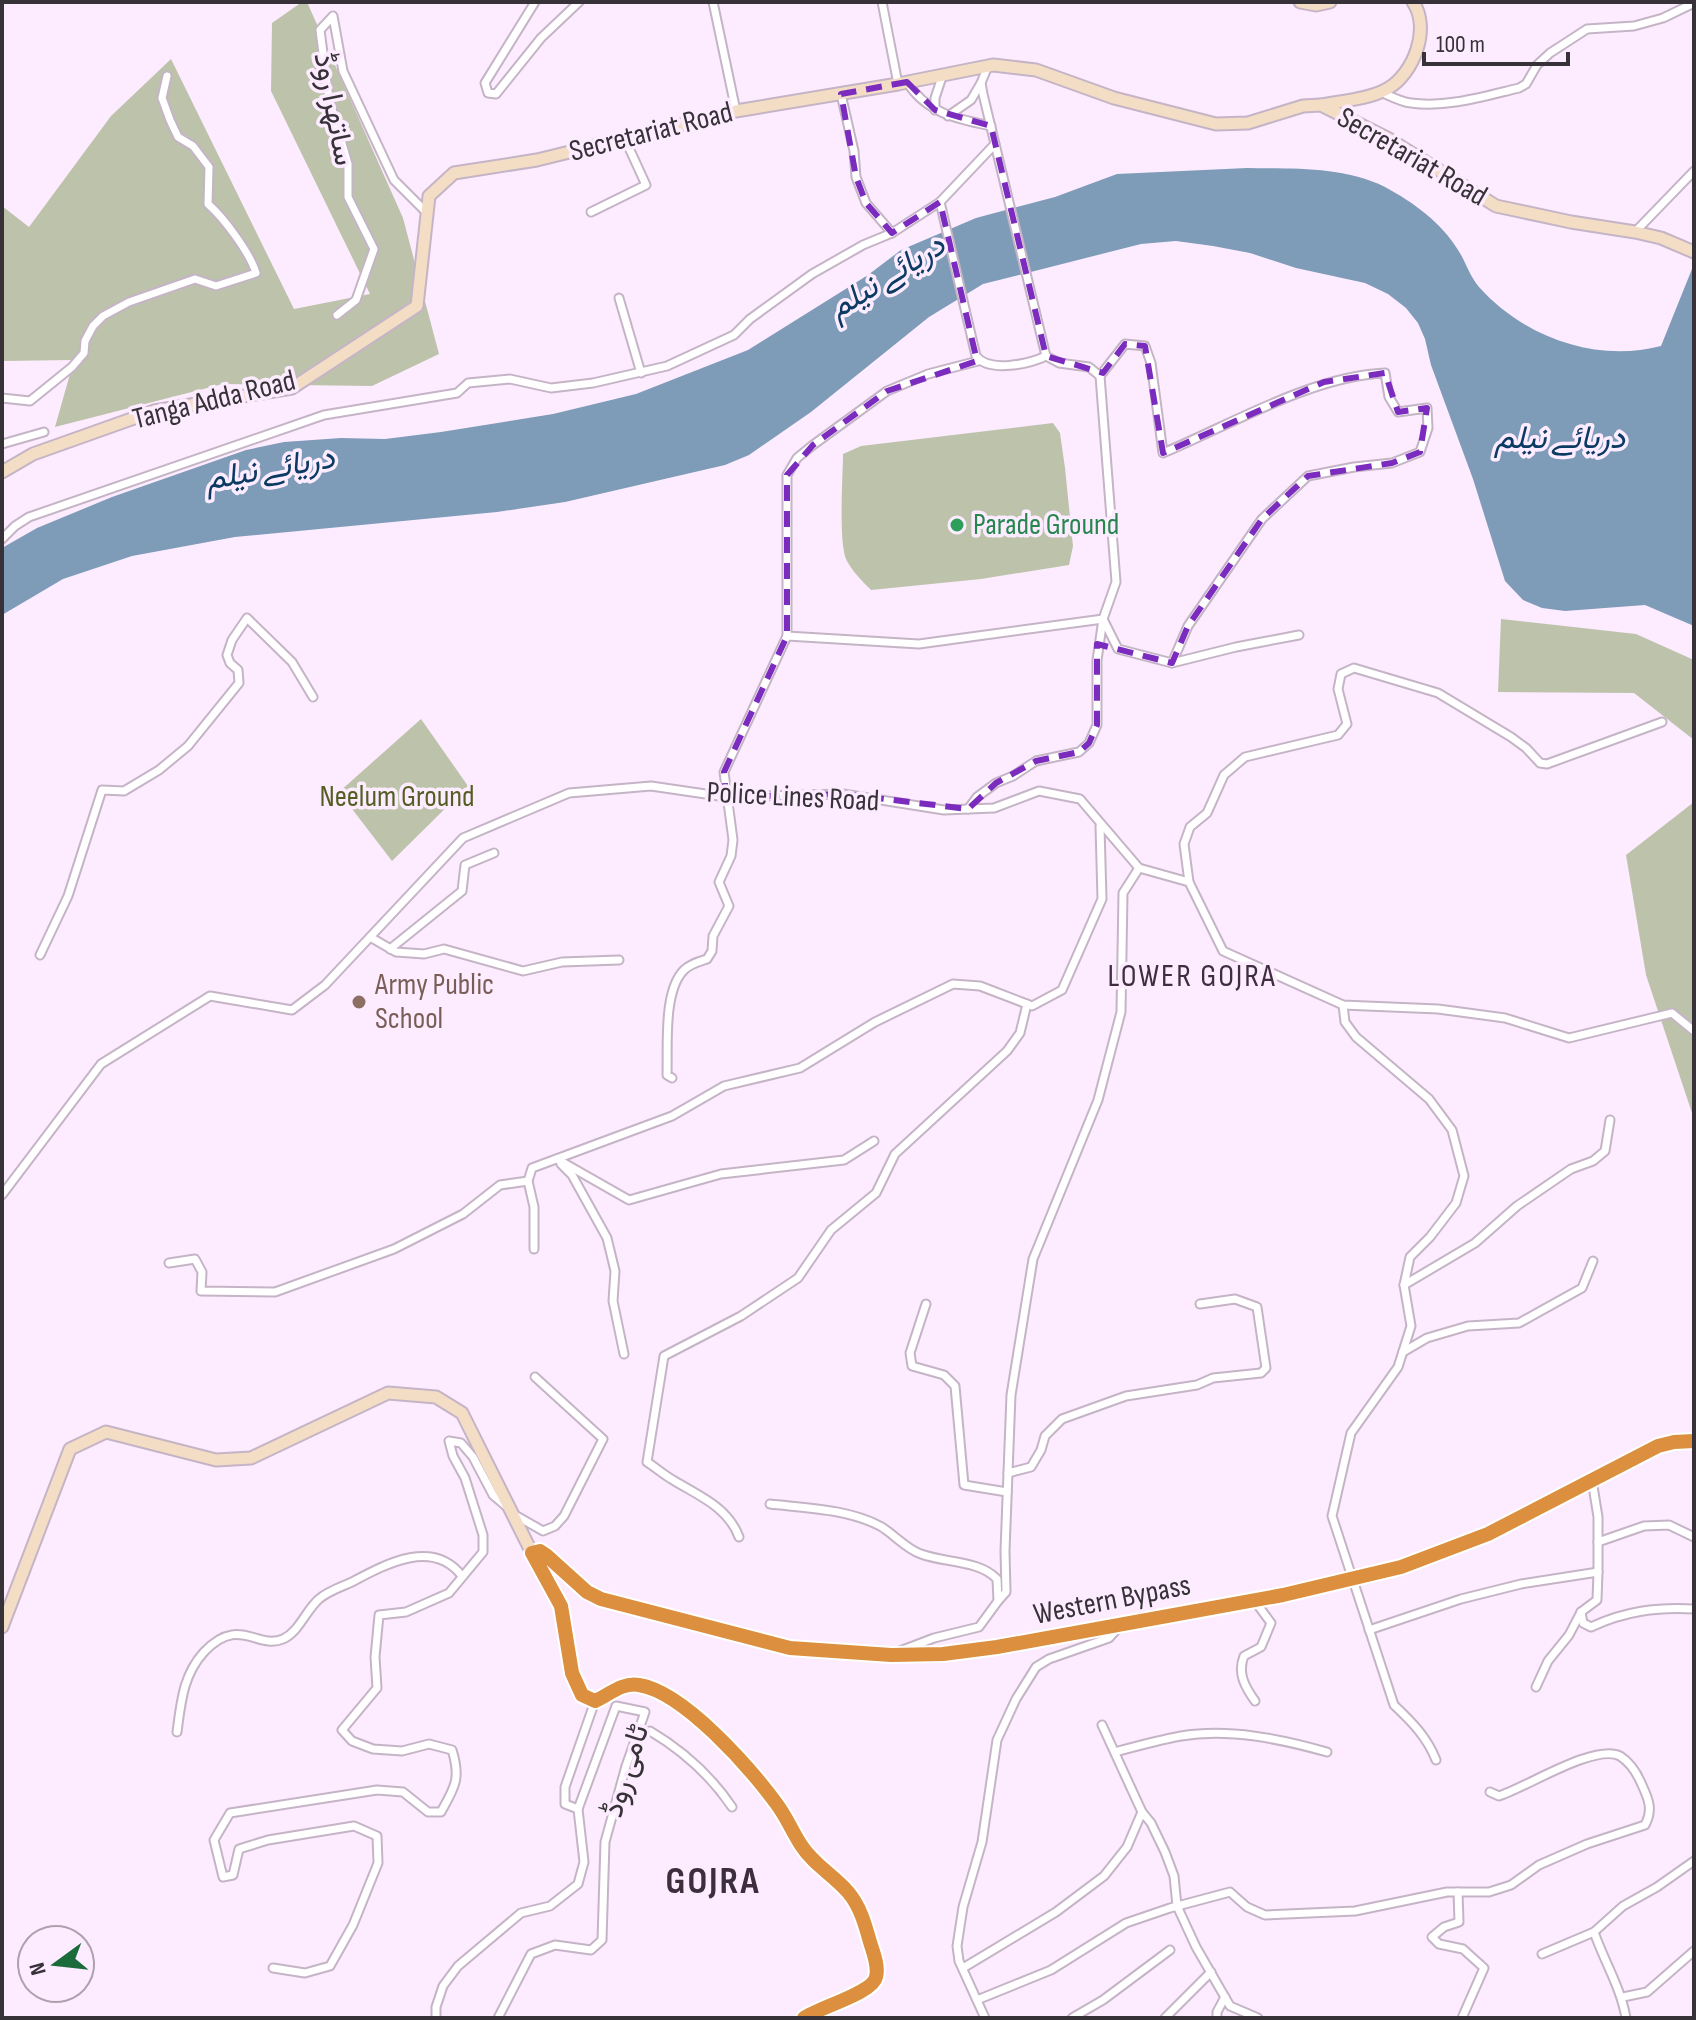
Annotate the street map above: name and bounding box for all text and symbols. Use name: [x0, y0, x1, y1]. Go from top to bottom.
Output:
scale bar: [1424, 16, 1568, 66]
text: 100 m: [1436, 30, 1485, 59]
street label: ساتھرا روڈ: [305, 49, 363, 169]
street label: Secretariat Road: [566, 94, 736, 170]
street label: Secretariat Road: [1331, 100, 1493, 214]
water label: دریائے نیلم: [821, 226, 953, 329]
street label: Tanga Adda Road: [129, 362, 299, 438]
water label: دریائے نیلم: [1494, 419, 1626, 458]
water label: دریائے نیلم: [201, 438, 338, 500]
place label: Parade Ground: [973, 507, 1119, 543]
marker: Parade Ground: [948, 516, 966, 534]
street label: Police Lines Road: [706, 775, 880, 819]
park label: Neelum Ground: [319, 779, 475, 815]
district label: LOWER GOJRA: [1107, 957, 1277, 996]
place label: Army Public School: [374, 967, 494, 1037]
marker: Army Public School: [350, 993, 368, 1011]
street label: Western Bypass: [1031, 1567, 1193, 1633]
street label: ٹامی روڈ: [595, 1720, 657, 1822]
district label: GOJRA: [666, 1859, 760, 1904]
north arrow: [16, 1924, 96, 2004]
text: N: [24, 1960, 53, 1978]

